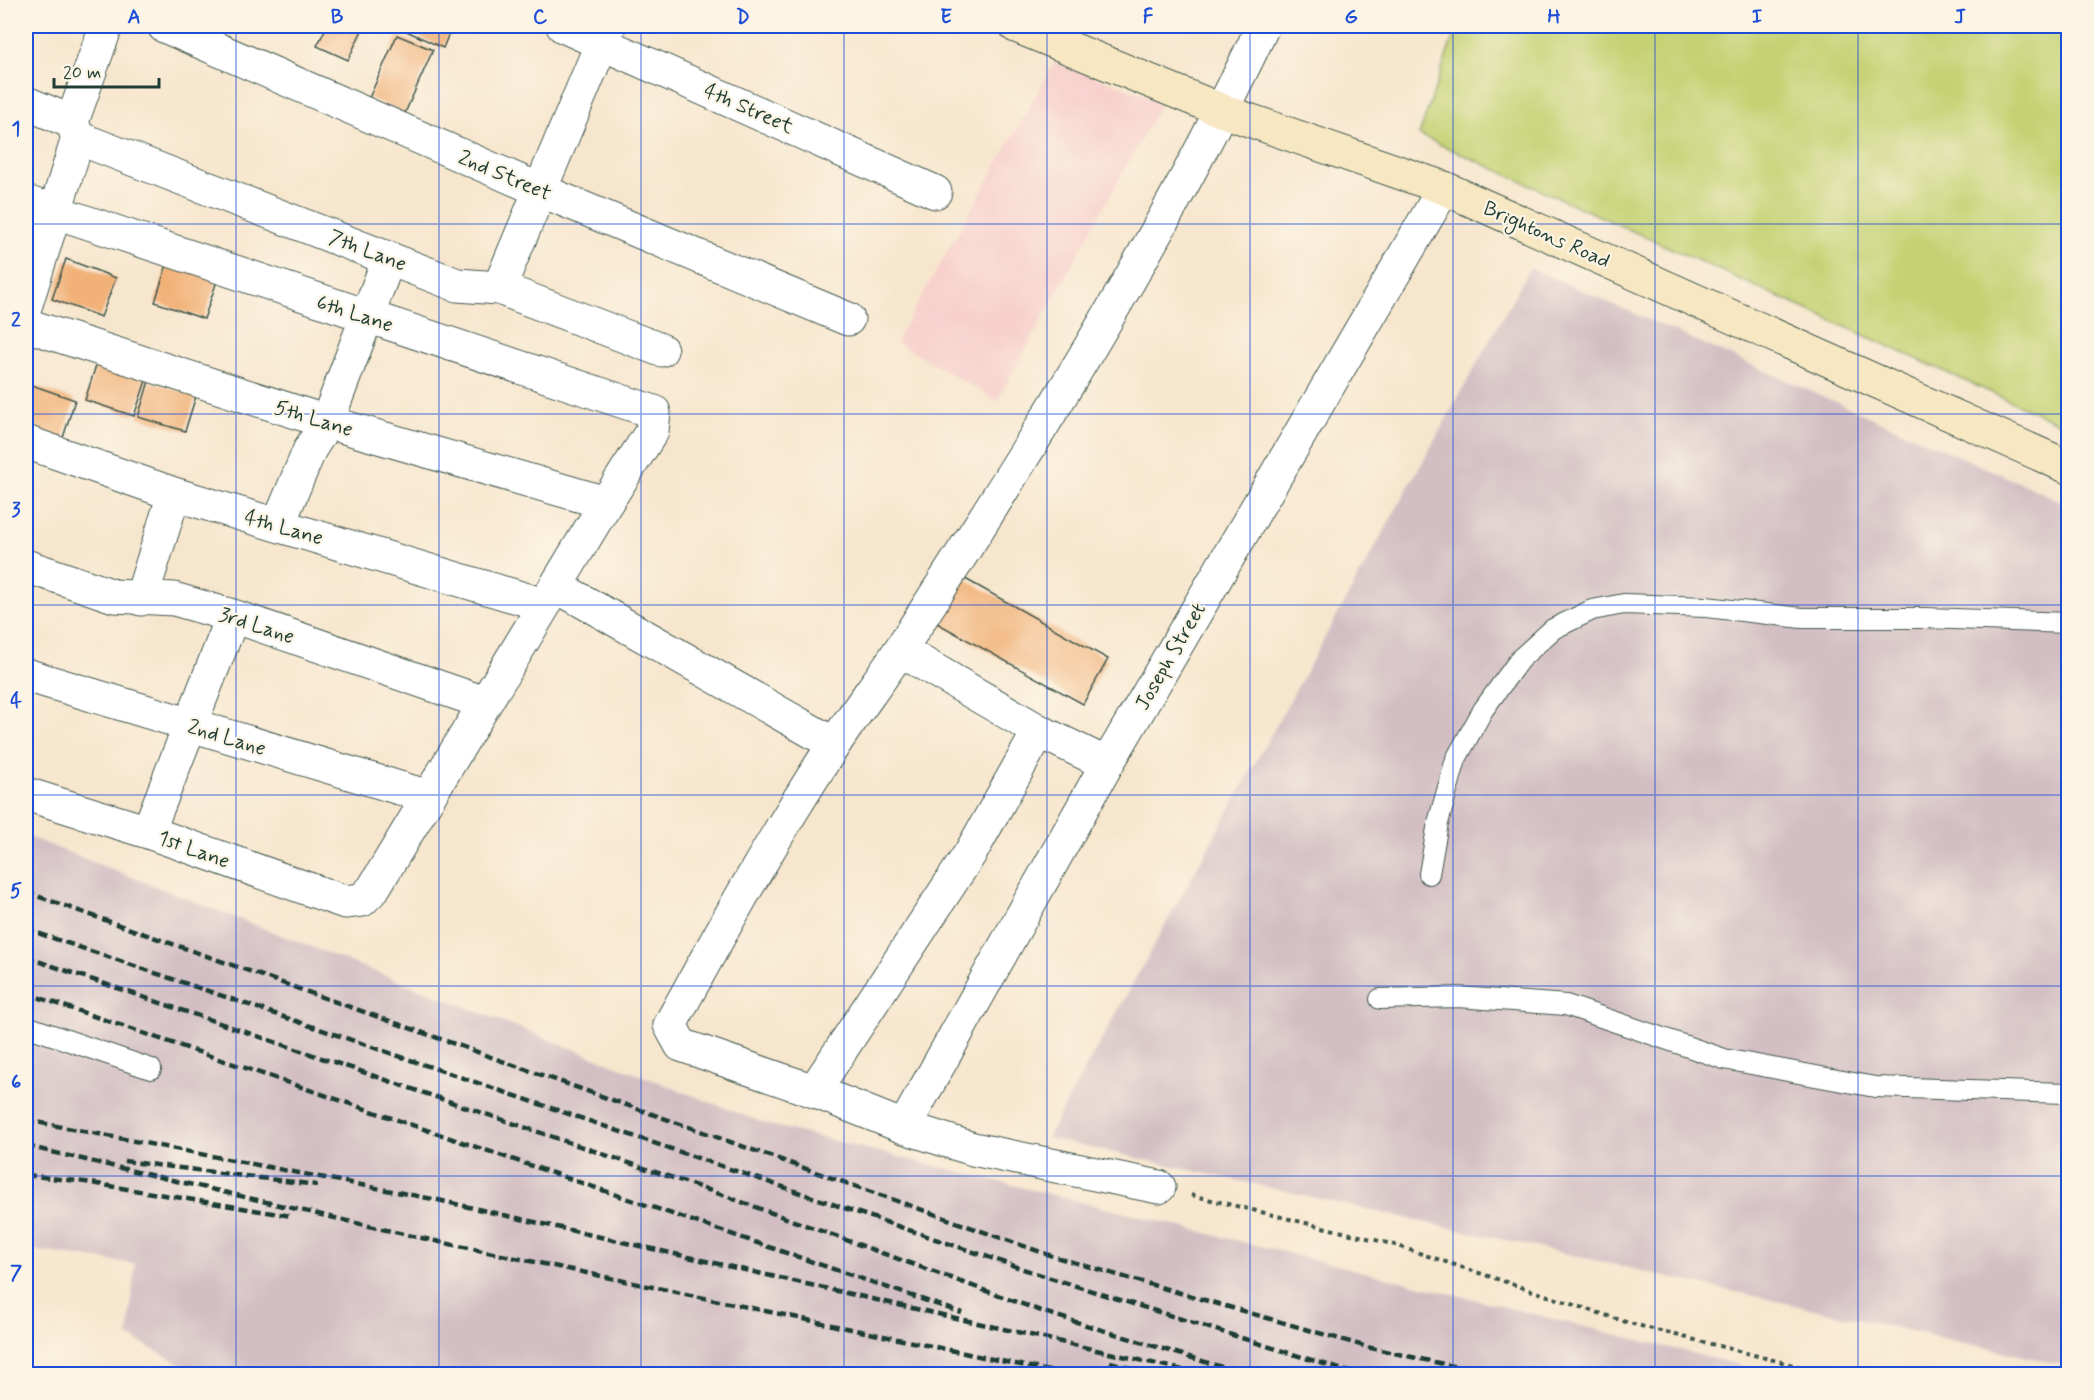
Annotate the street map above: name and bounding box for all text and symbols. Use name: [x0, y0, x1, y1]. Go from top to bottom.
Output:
text: A: [127, 4, 141, 31]
text: B: [331, 4, 344, 31]
text: C: [533, 4, 548, 31]
text: D: [736, 4, 750, 31]
text: E: [940, 4, 952, 31]
text: F: [1143, 4, 1154, 31]
text: G: [1344, 4, 1358, 31]
text: H: [1547, 4, 1561, 31]
text: I: [1752, 4, 1762, 31]
text: J: [1954, 4, 1966, 31]
scale bar: [54, 51, 159, 89]
text: 20 m: [63, 61, 101, 85]
street label: 4th Street: [699, 77, 799, 141]
text: 1: [12, 116, 20, 143]
street label: 2nd Street: [454, 144, 555, 208]
street label: Brightons Road: [1478, 194, 1614, 276]
street label: 7th Lane: [325, 223, 411, 279]
street label: 6th Lane: [313, 288, 397, 339]
text: 2: [11, 307, 21, 334]
street label: 5th Lane: [271, 394, 357, 444]
text: 3: [11, 497, 21, 524]
street label: 4th Lane: [241, 503, 326, 553]
street label: Joseph Street: [1129, 597, 1213, 715]
street label: 3rd Lane: [215, 601, 298, 651]
text: 4: [10, 688, 22, 715]
street label: 2nd Lane: [184, 713, 269, 763]
street label: 1st Lane: [154, 824, 233, 876]
text: 5: [10, 878, 22, 905]
text: 6: [11, 1069, 21, 1096]
text: 7: [10, 1260, 22, 1287]

